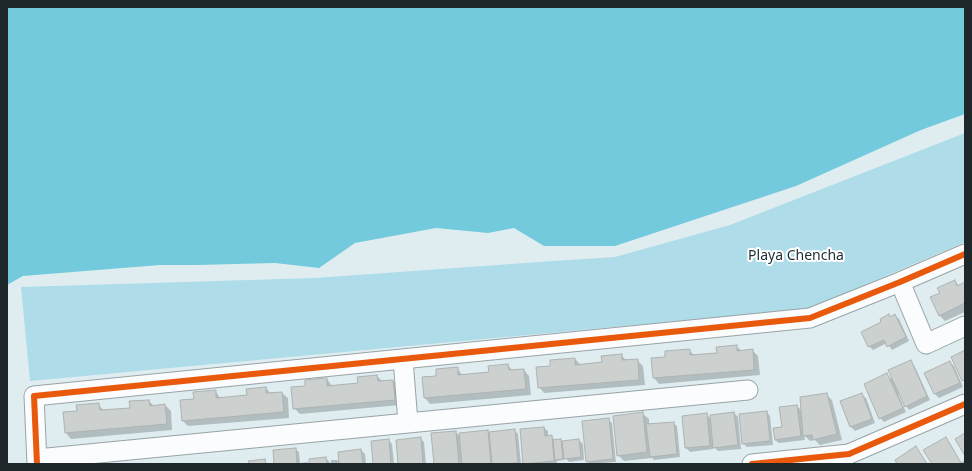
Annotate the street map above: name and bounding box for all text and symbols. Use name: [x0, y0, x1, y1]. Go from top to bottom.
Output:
park label: Playa Chencha: [748, 248, 844, 264]

